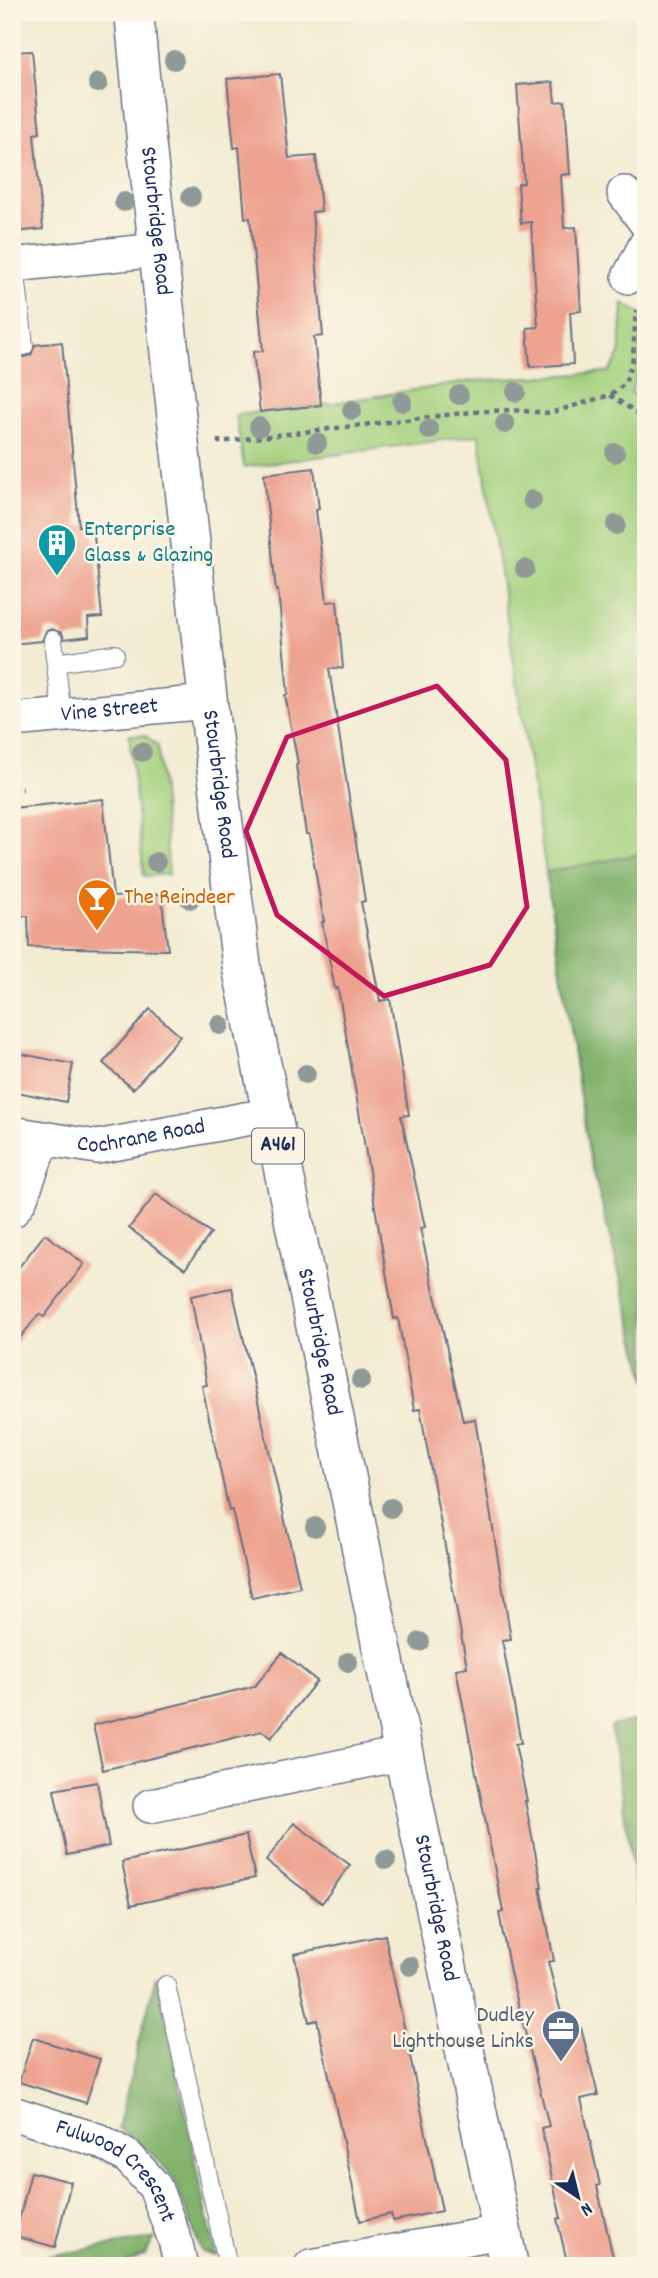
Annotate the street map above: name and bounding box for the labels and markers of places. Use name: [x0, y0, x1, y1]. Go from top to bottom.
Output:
place label: Enterprise Glass & Glazing: [84, 514, 213, 573]
building icon: Enterprise Glass & Glazing: [36, 522, 78, 577]
bar icon: The Reindeer: [76, 877, 118, 932]
place label: The Reindeer: [124, 882, 235, 915]
place label: Dudley Lighthouse Links: [392, 2000, 535, 2059]
office icon: Dudley Lighthouse Links: [540, 2008, 582, 2063]

